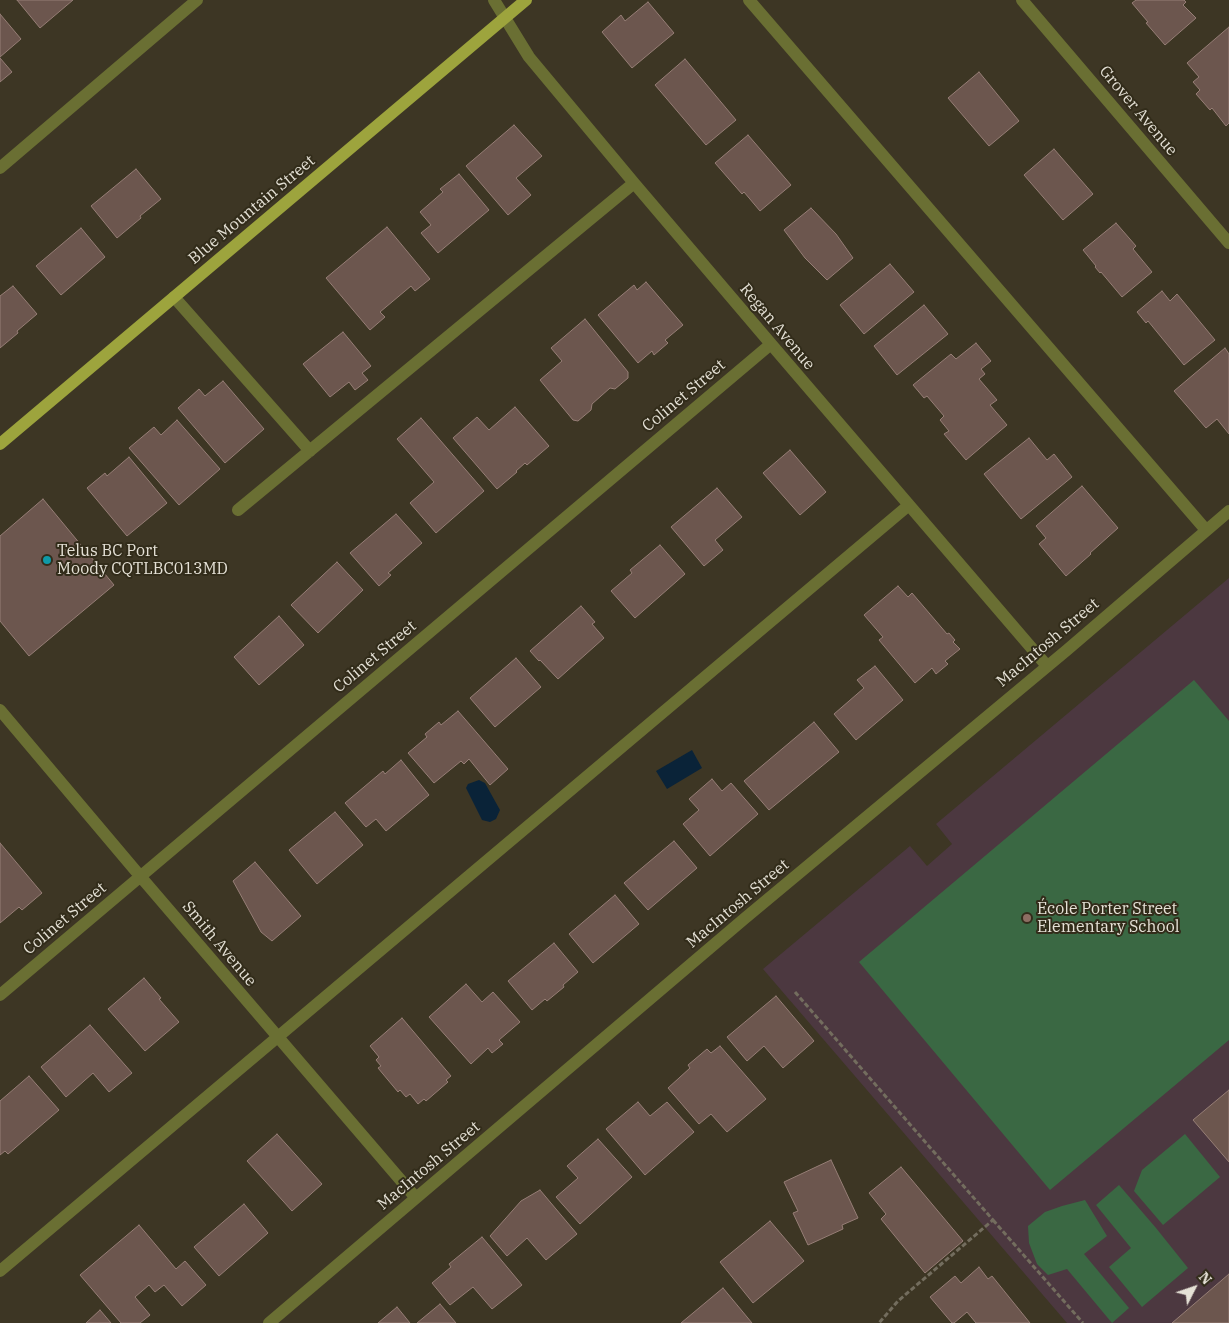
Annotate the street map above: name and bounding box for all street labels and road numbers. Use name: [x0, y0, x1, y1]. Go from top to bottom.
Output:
street label: Grover Avenue: [1095, 62, 1181, 160]
street label: Blue Mountain Street: [185, 152, 319, 268]
street label: Regan Avenue: [735, 280, 819, 374]
street label: Colinet Street: [639, 356, 729, 436]
street label: MacIntosh Street: [993, 595, 1103, 691]
street label: Colinet Street: [330, 617, 420, 697]
street label: MacIntosh Street: [683, 856, 793, 952]
street label: Colinet Street: [20, 879, 110, 959]
street label: Smith Avenue: [178, 898, 260, 990]
street label: MacIntosh Street: [374, 1118, 484, 1214]

